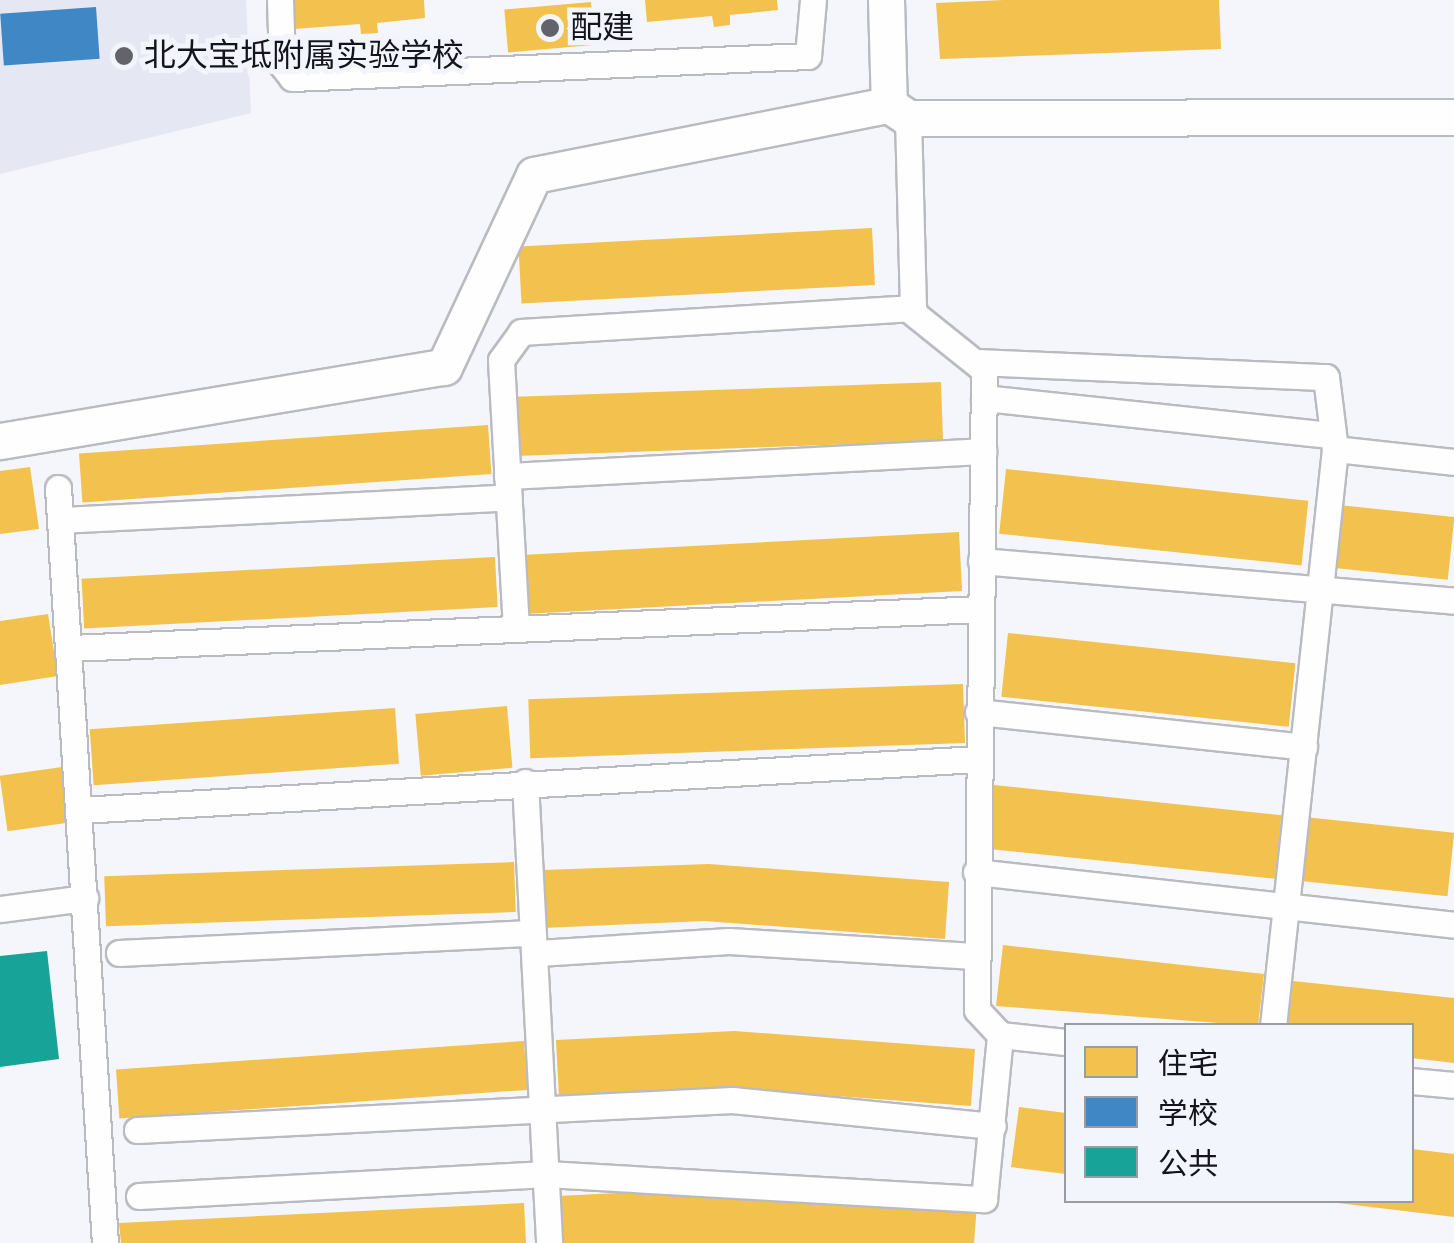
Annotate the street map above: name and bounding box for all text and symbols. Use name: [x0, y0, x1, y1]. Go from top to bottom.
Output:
place label: 配建: [570, 9, 634, 47]
marker: 配建: [539, 17, 561, 39]
place label: 北大宝坻附属实验学校: [144, 37, 464, 75]
marker: 北大宝坻附属实验学校: [113, 45, 135, 67]
legend: [1064, 1023, 1414, 1203]
text: 住宅: [1158, 1044, 1218, 1085]
text: 学校: [1158, 1094, 1218, 1135]
text: 公共: [1158, 1144, 1218, 1185]

